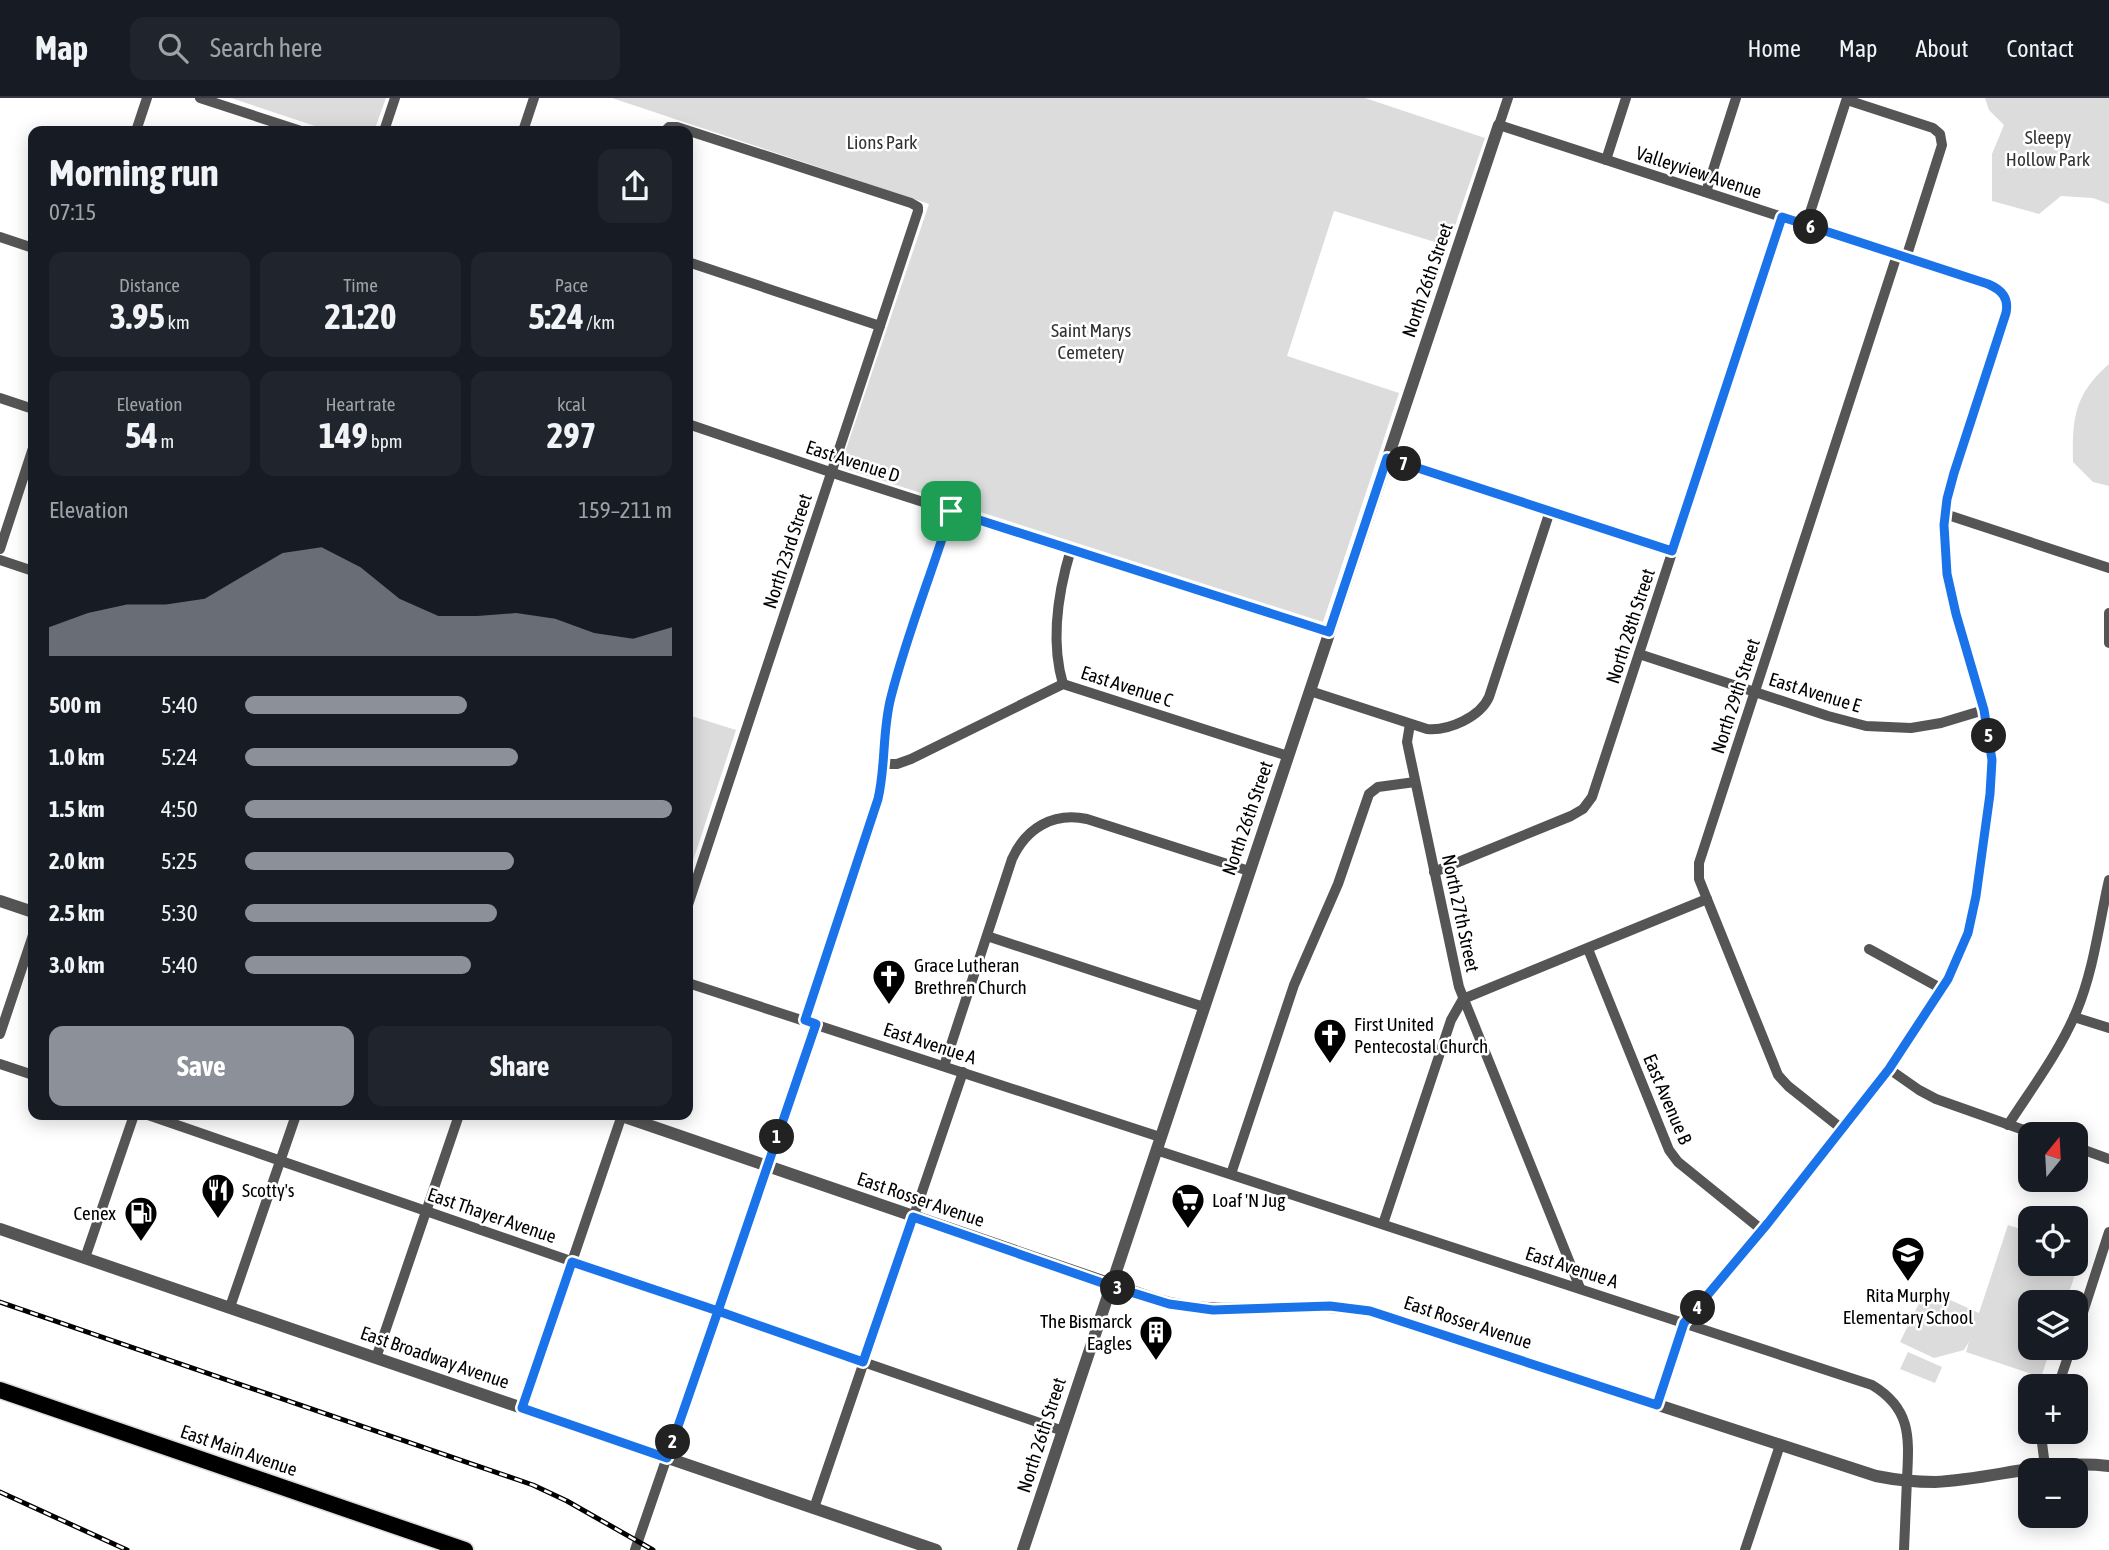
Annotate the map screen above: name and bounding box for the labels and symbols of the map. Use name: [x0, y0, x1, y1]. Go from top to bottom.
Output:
park label: Sleepy Hollow Park: [2006, 126, 2091, 170]
park label: Lions Park: [847, 131, 918, 153]
street label: Valleyview Avenue: [1633, 141, 1765, 203]
pin: 6: [1794, 209, 1828, 244]
street label: North 26th Street: [1397, 220, 1457, 340]
park label: Saint Marys Cemetery: [1051, 319, 1131, 363]
street label: East Avenue D: [803, 435, 903, 487]
pin: 7: [1386, 446, 1422, 482]
pin: [921, 481, 981, 541]
street label: North 23rd Street: [758, 491, 816, 611]
street label: North 28th Street: [1601, 566, 1659, 686]
street label: North 29th Street: [1706, 636, 1764, 756]
street label: East Avenue C: [1078, 661, 1176, 711]
street label: East Avenue E: [1766, 668, 1864, 716]
pin: 5: [1972, 718, 2007, 754]
street label: North 26th Street: [1217, 758, 1277, 878]
street label: North 27th Street: [1438, 852, 1484, 974]
place label: Grace Lutheran Brethren Church: [914, 954, 1027, 998]
church icon: Grace Lutheran Brethren Church: [870, 957, 908, 1006]
place label: First United Pentecostal Church: [1354, 1013, 1488, 1057]
church icon: First United Pentecostal Church: [1311, 1016, 1349, 1065]
street label: East Avenue A: [881, 1018, 980, 1069]
street label: East Avenue B: [1639, 1051, 1697, 1147]
pin: 1: [760, 1119, 794, 1154]
north arrow: [2018, 1122, 2088, 1192]
street label: East Rosser Avenue: [855, 1167, 987, 1231]
restaurant icon: Scotty's: [199, 1171, 237, 1220]
place label: Scotty's: [242, 1179, 295, 1201]
supermarket icon: Loaf 'N Jug: [1169, 1181, 1207, 1230]
street label: East Thayer Avenue: [425, 1183, 559, 1247]
place label: Loaf 'N Jug: [1212, 1189, 1286, 1211]
fuel station icon: Cenex: [122, 1194, 160, 1243]
place label: Cenex: [73, 1202, 116, 1224]
school or university icon: Rita Murphy Elementary School: [1889, 1234, 1927, 1283]
street label: East Avenue A: [1523, 1242, 1622, 1293]
pin: 3: [1100, 1270, 1136, 1306]
place label: Rita Murphy Elementary School: [1843, 1284, 1973, 1328]
pin: 4: [1680, 1290, 1716, 1326]
street label: East Rosser Avenue: [1401, 1291, 1535, 1353]
place label: The Bismarck Eagles: [1040, 1310, 1133, 1354]
building icon: The Bismarck Eagles: [1137, 1313, 1175, 1362]
street label: East Broadway Avenue: [358, 1321, 512, 1393]
street label: North 26th Street: [1012, 1375, 1070, 1495]
street label: East Main Avenue: [178, 1420, 300, 1480]
pin: 2: [656, 1424, 690, 1460]

